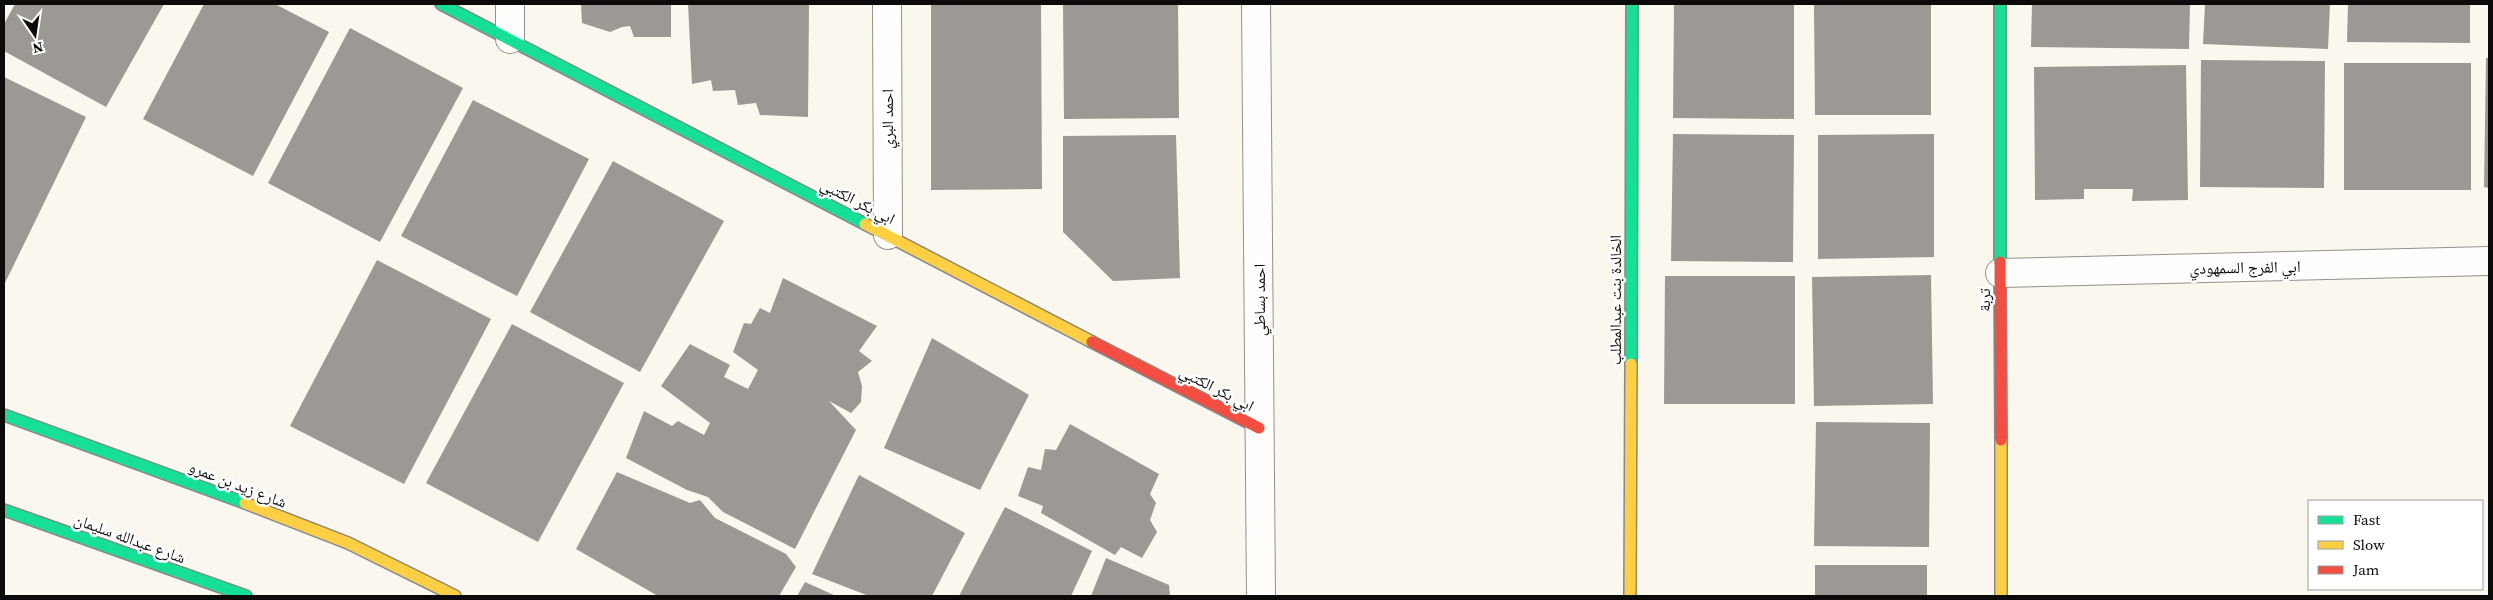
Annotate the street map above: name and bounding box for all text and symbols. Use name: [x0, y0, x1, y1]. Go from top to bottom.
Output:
north arrow: [10, 10, 60, 60]
text: N: [31, 37, 45, 59]
street label: احمد البري: [876, 89, 900, 149]
street label: ابي بكر الكتبي: [816, 173, 899, 231]
street label: الخالدة بنت عبدالمطلب: [1604, 235, 1626, 365]
street label: ابي الفرج السمهودي: [2189, 255, 2301, 281]
street label: احمد بساطي: [1248, 264, 1272, 336]
street label: تربة: [1973, 288, 1995, 312]
street label: ابي بكر الكتبي: [1175, 360, 1258, 418]
street label: شارع زيد بن عمرو: [186, 455, 290, 513]
legend: [2308, 500, 2483, 590]
street label: شارع عبدالله سليمان: [71, 508, 189, 568]
text: Fast: [2353, 509, 2380, 530]
text: Slow: [2353, 534, 2385, 555]
text: Jam: [2352, 559, 2380, 580]

